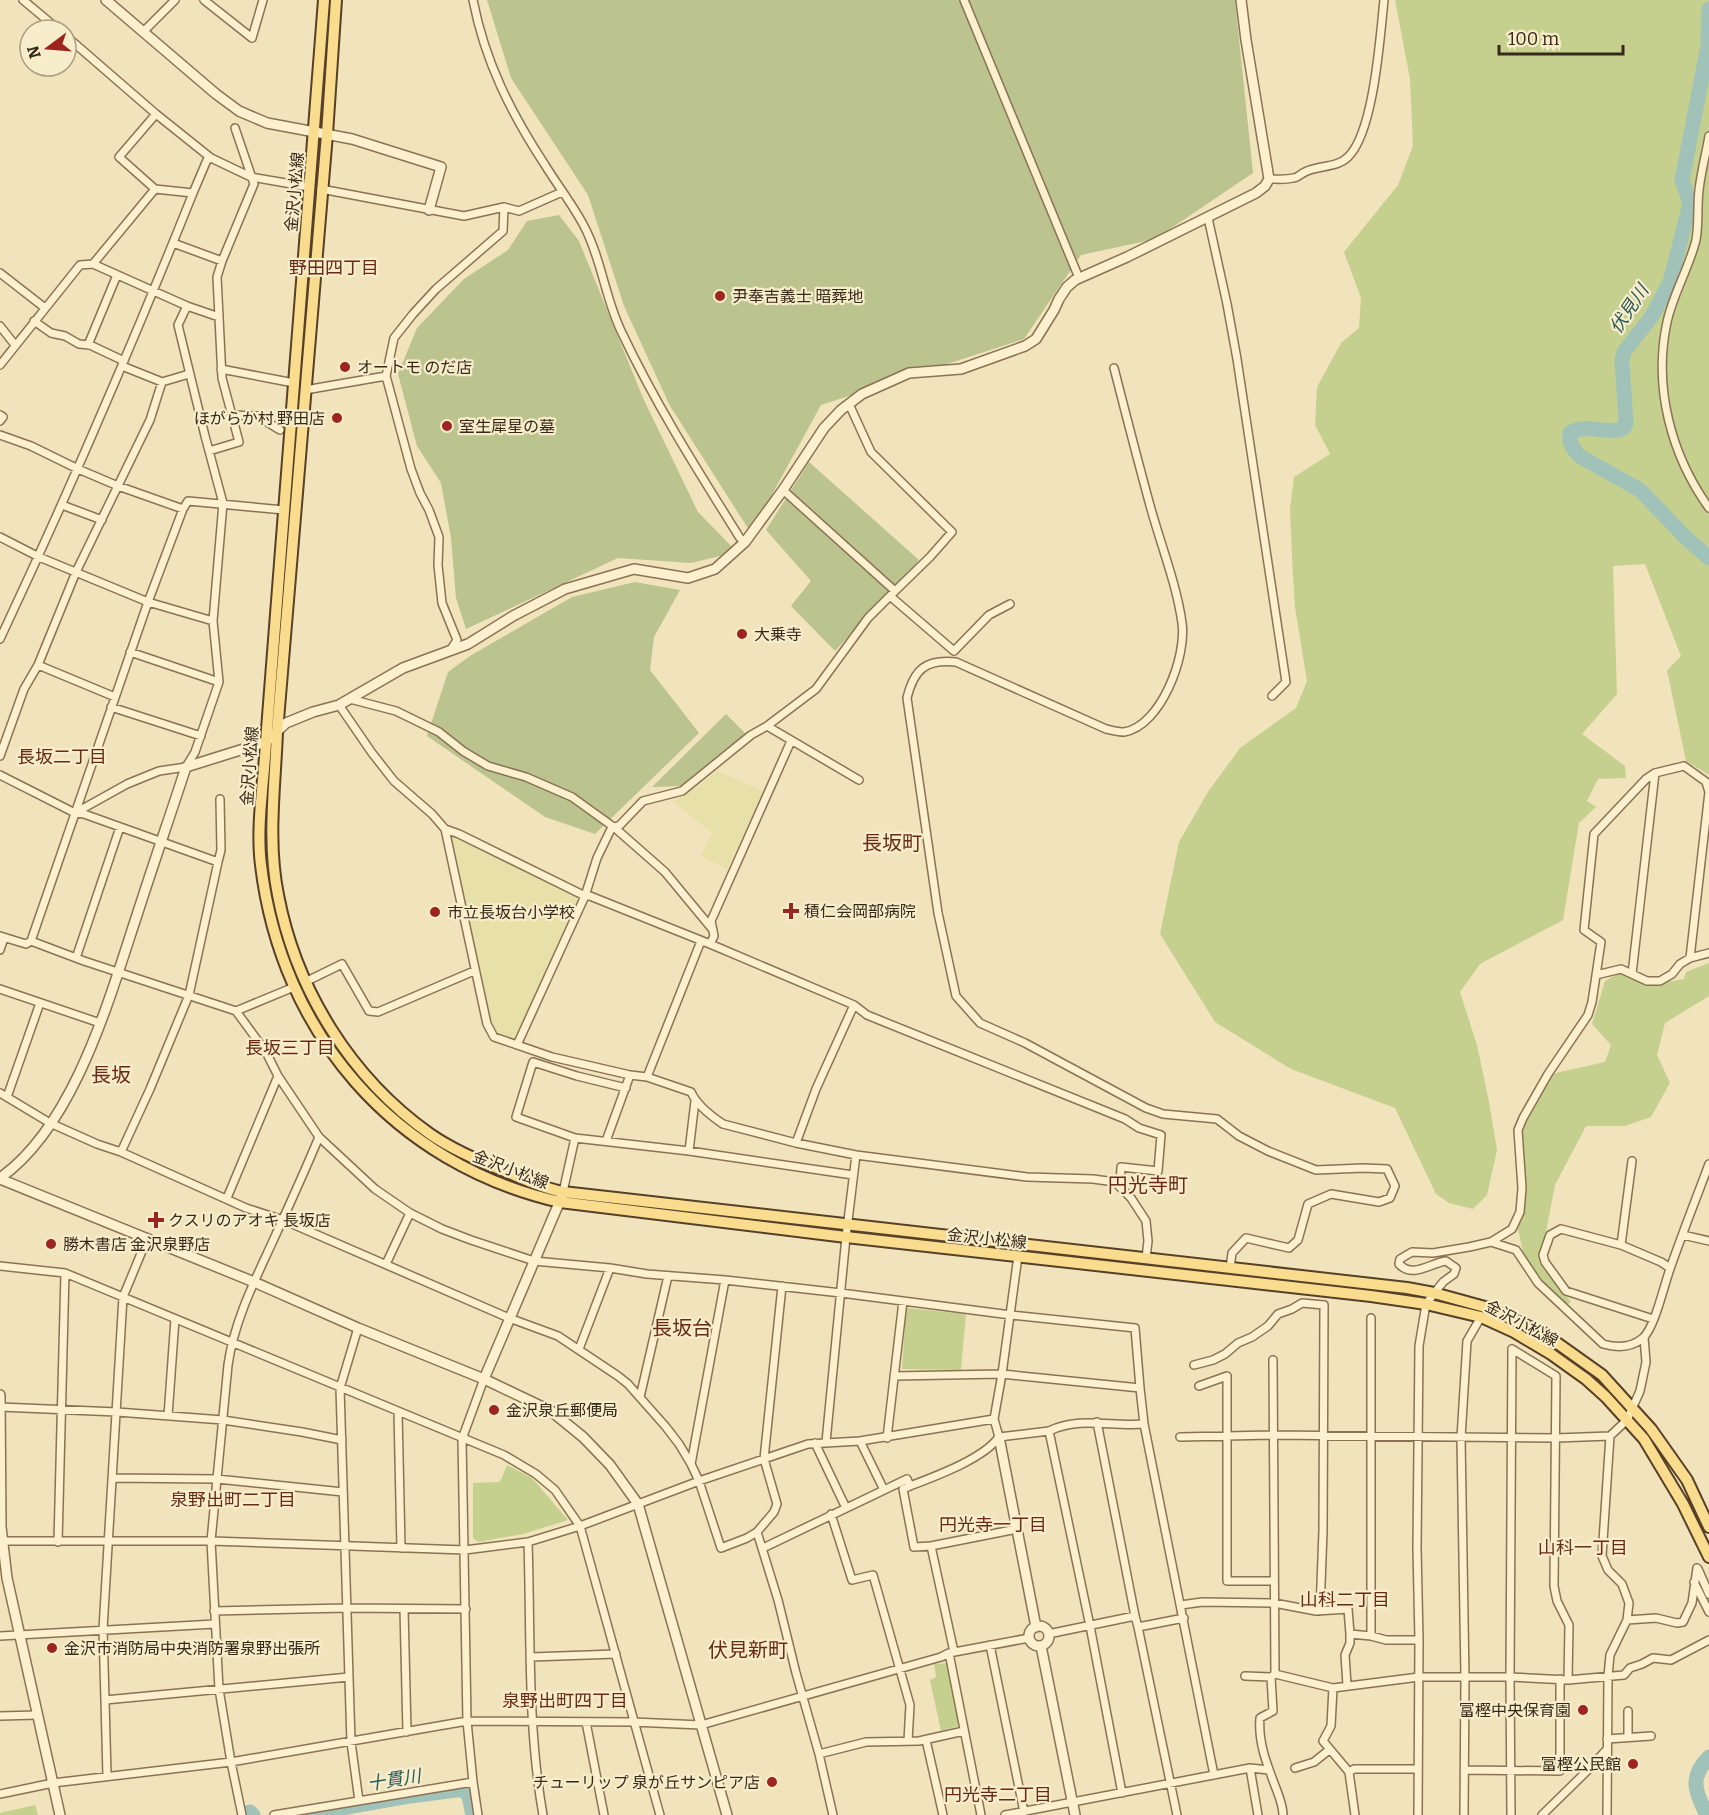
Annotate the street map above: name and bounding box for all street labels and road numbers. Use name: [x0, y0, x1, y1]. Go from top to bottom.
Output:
street label: 金沢小松線: [282, 151, 307, 233]
street label: 金沢小松線: [237, 725, 262, 807]
street label: 金沢小松線: [470, 1146, 552, 1193]
street label: 金沢小松線: [946, 1225, 1028, 1252]
street label: 金沢小松線: [1482, 1296, 1562, 1351]

